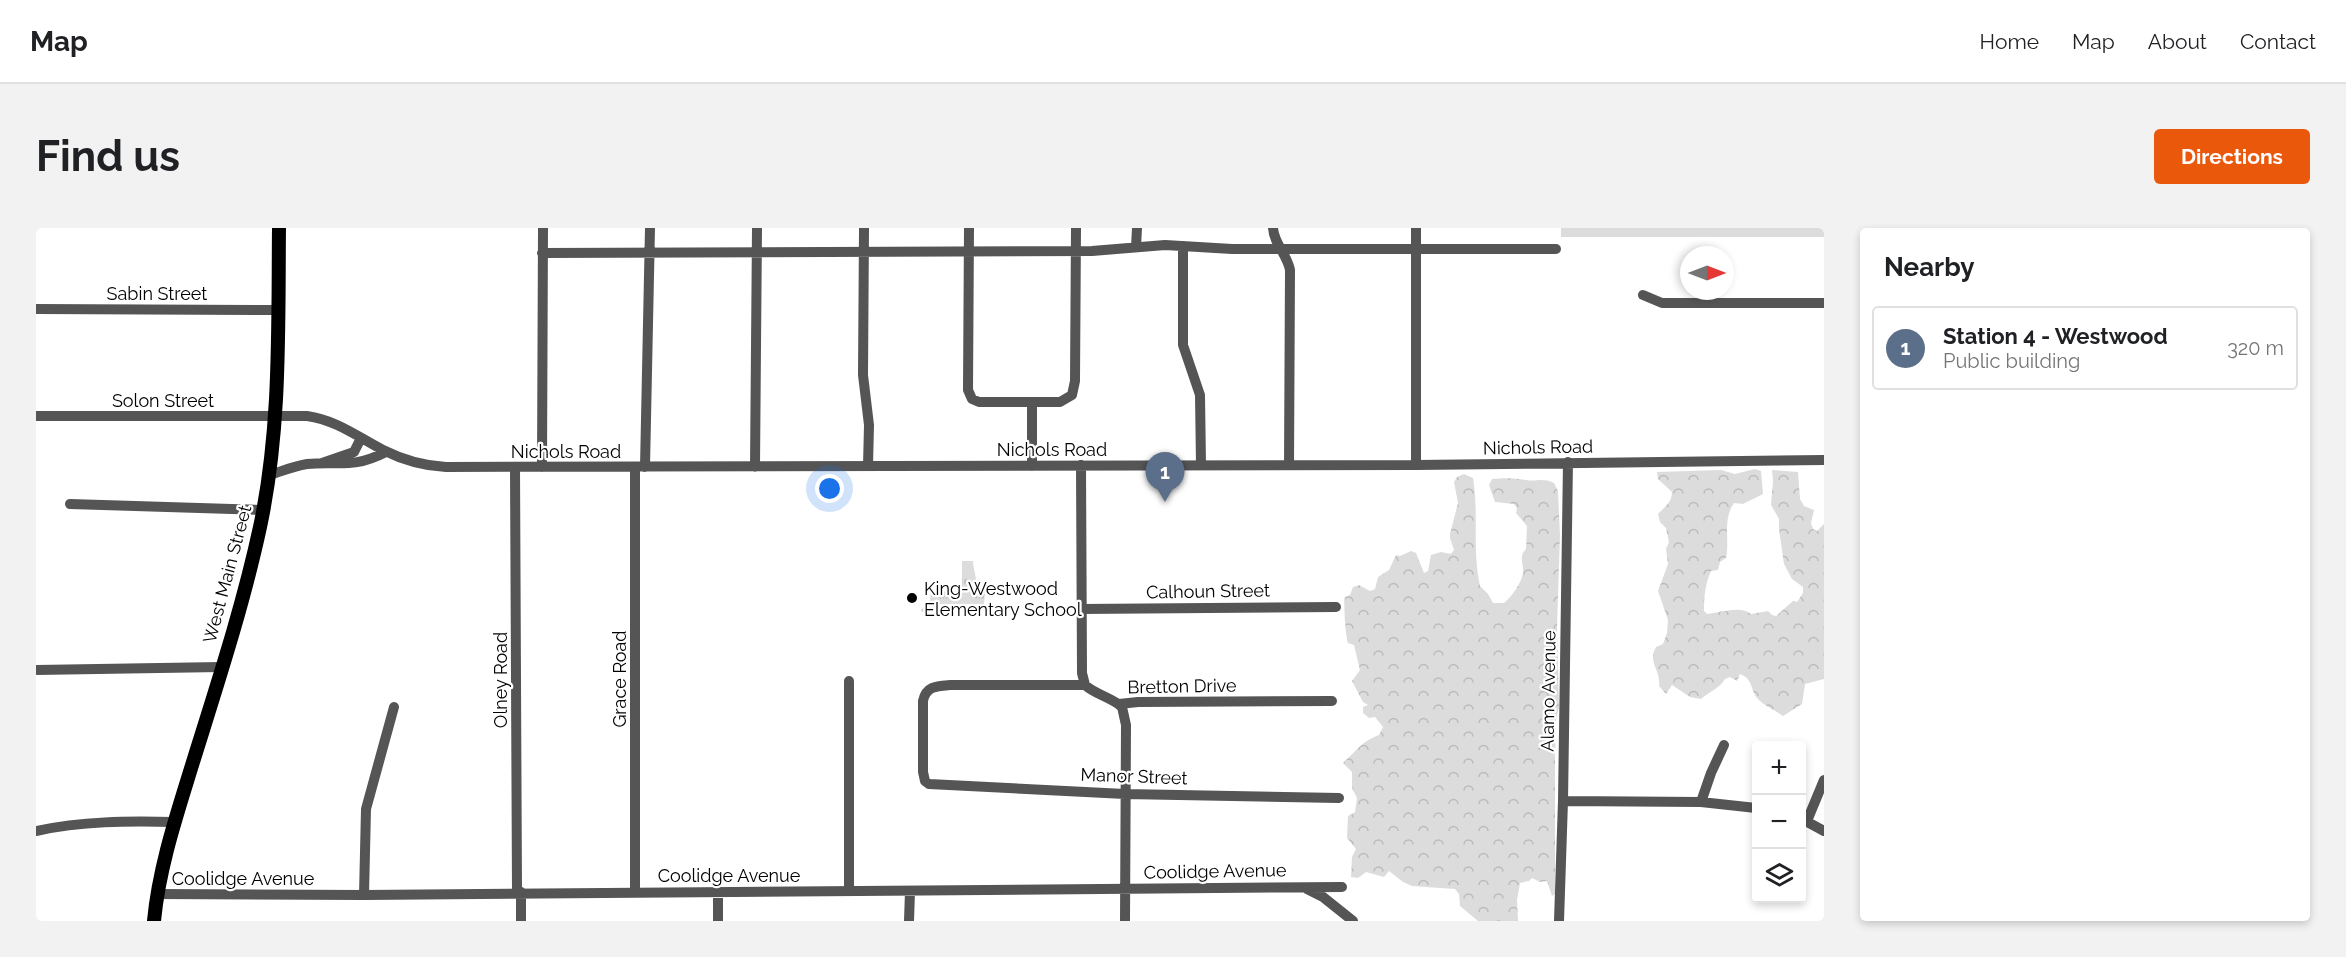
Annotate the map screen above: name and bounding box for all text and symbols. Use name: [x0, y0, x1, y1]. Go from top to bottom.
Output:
text: Map: [30, 25, 88, 58]
text: Home: [1980, 29, 2039, 54]
text: Map: [2072, 29, 2115, 54]
text: About: [2148, 29, 2207, 54]
text: Contact: [2240, 29, 2316, 54]
button: Directions: [2154, 129, 2310, 184]
text: Find us: [36, 132, 180, 181]
north arrow: [1680, 246, 1734, 300]
text: Nearby: [1884, 252, 1974, 282]
street label: Sabin Street: [107, 283, 207, 304]
text: Station 4 - Westwood: [1943, 323, 2168, 349]
text: 1: [1901, 336, 1910, 360]
text: 320 m: [2227, 336, 2284, 360]
text: Public building: [1943, 349, 2080, 373]
street label: Solon Street: [112, 390, 214, 411]
street label: Nichols Road: [1483, 436, 1593, 458]
street label: Nichols Road: [997, 439, 1107, 460]
street label: Nichols Road: [511, 441, 621, 462]
pin: 1: [1146, 452, 1184, 502]
your location: [815, 474, 844, 503]
street label: West Main Street: [198, 503, 256, 645]
place label: King-Westwood Elementary School: [924, 578, 1082, 620]
street label: Calhoun Street: [1146, 579, 1270, 603]
marker: King-Westwood Elementary School: [905, 591, 919, 605]
street label: Grace Road: [609, 630, 630, 728]
street label: Alamo Avenue: [1536, 630, 1560, 752]
street label: Olney Road: [490, 632, 511, 728]
street label: Bretton Drive: [1127, 675, 1237, 697]
map controls: [1752, 741, 1806, 903]
button: +: [1752, 741, 1806, 795]
street label: Manor Street: [1080, 764, 1188, 788]
button: −: [1752, 795, 1806, 849]
button: layers: [1752, 849, 1806, 903]
street label: Coolidge Avenue: [1143, 859, 1287, 883]
street label: Coolidge Avenue: [658, 865, 801, 886]
street label: Coolidge Avenue: [172, 868, 315, 889]

